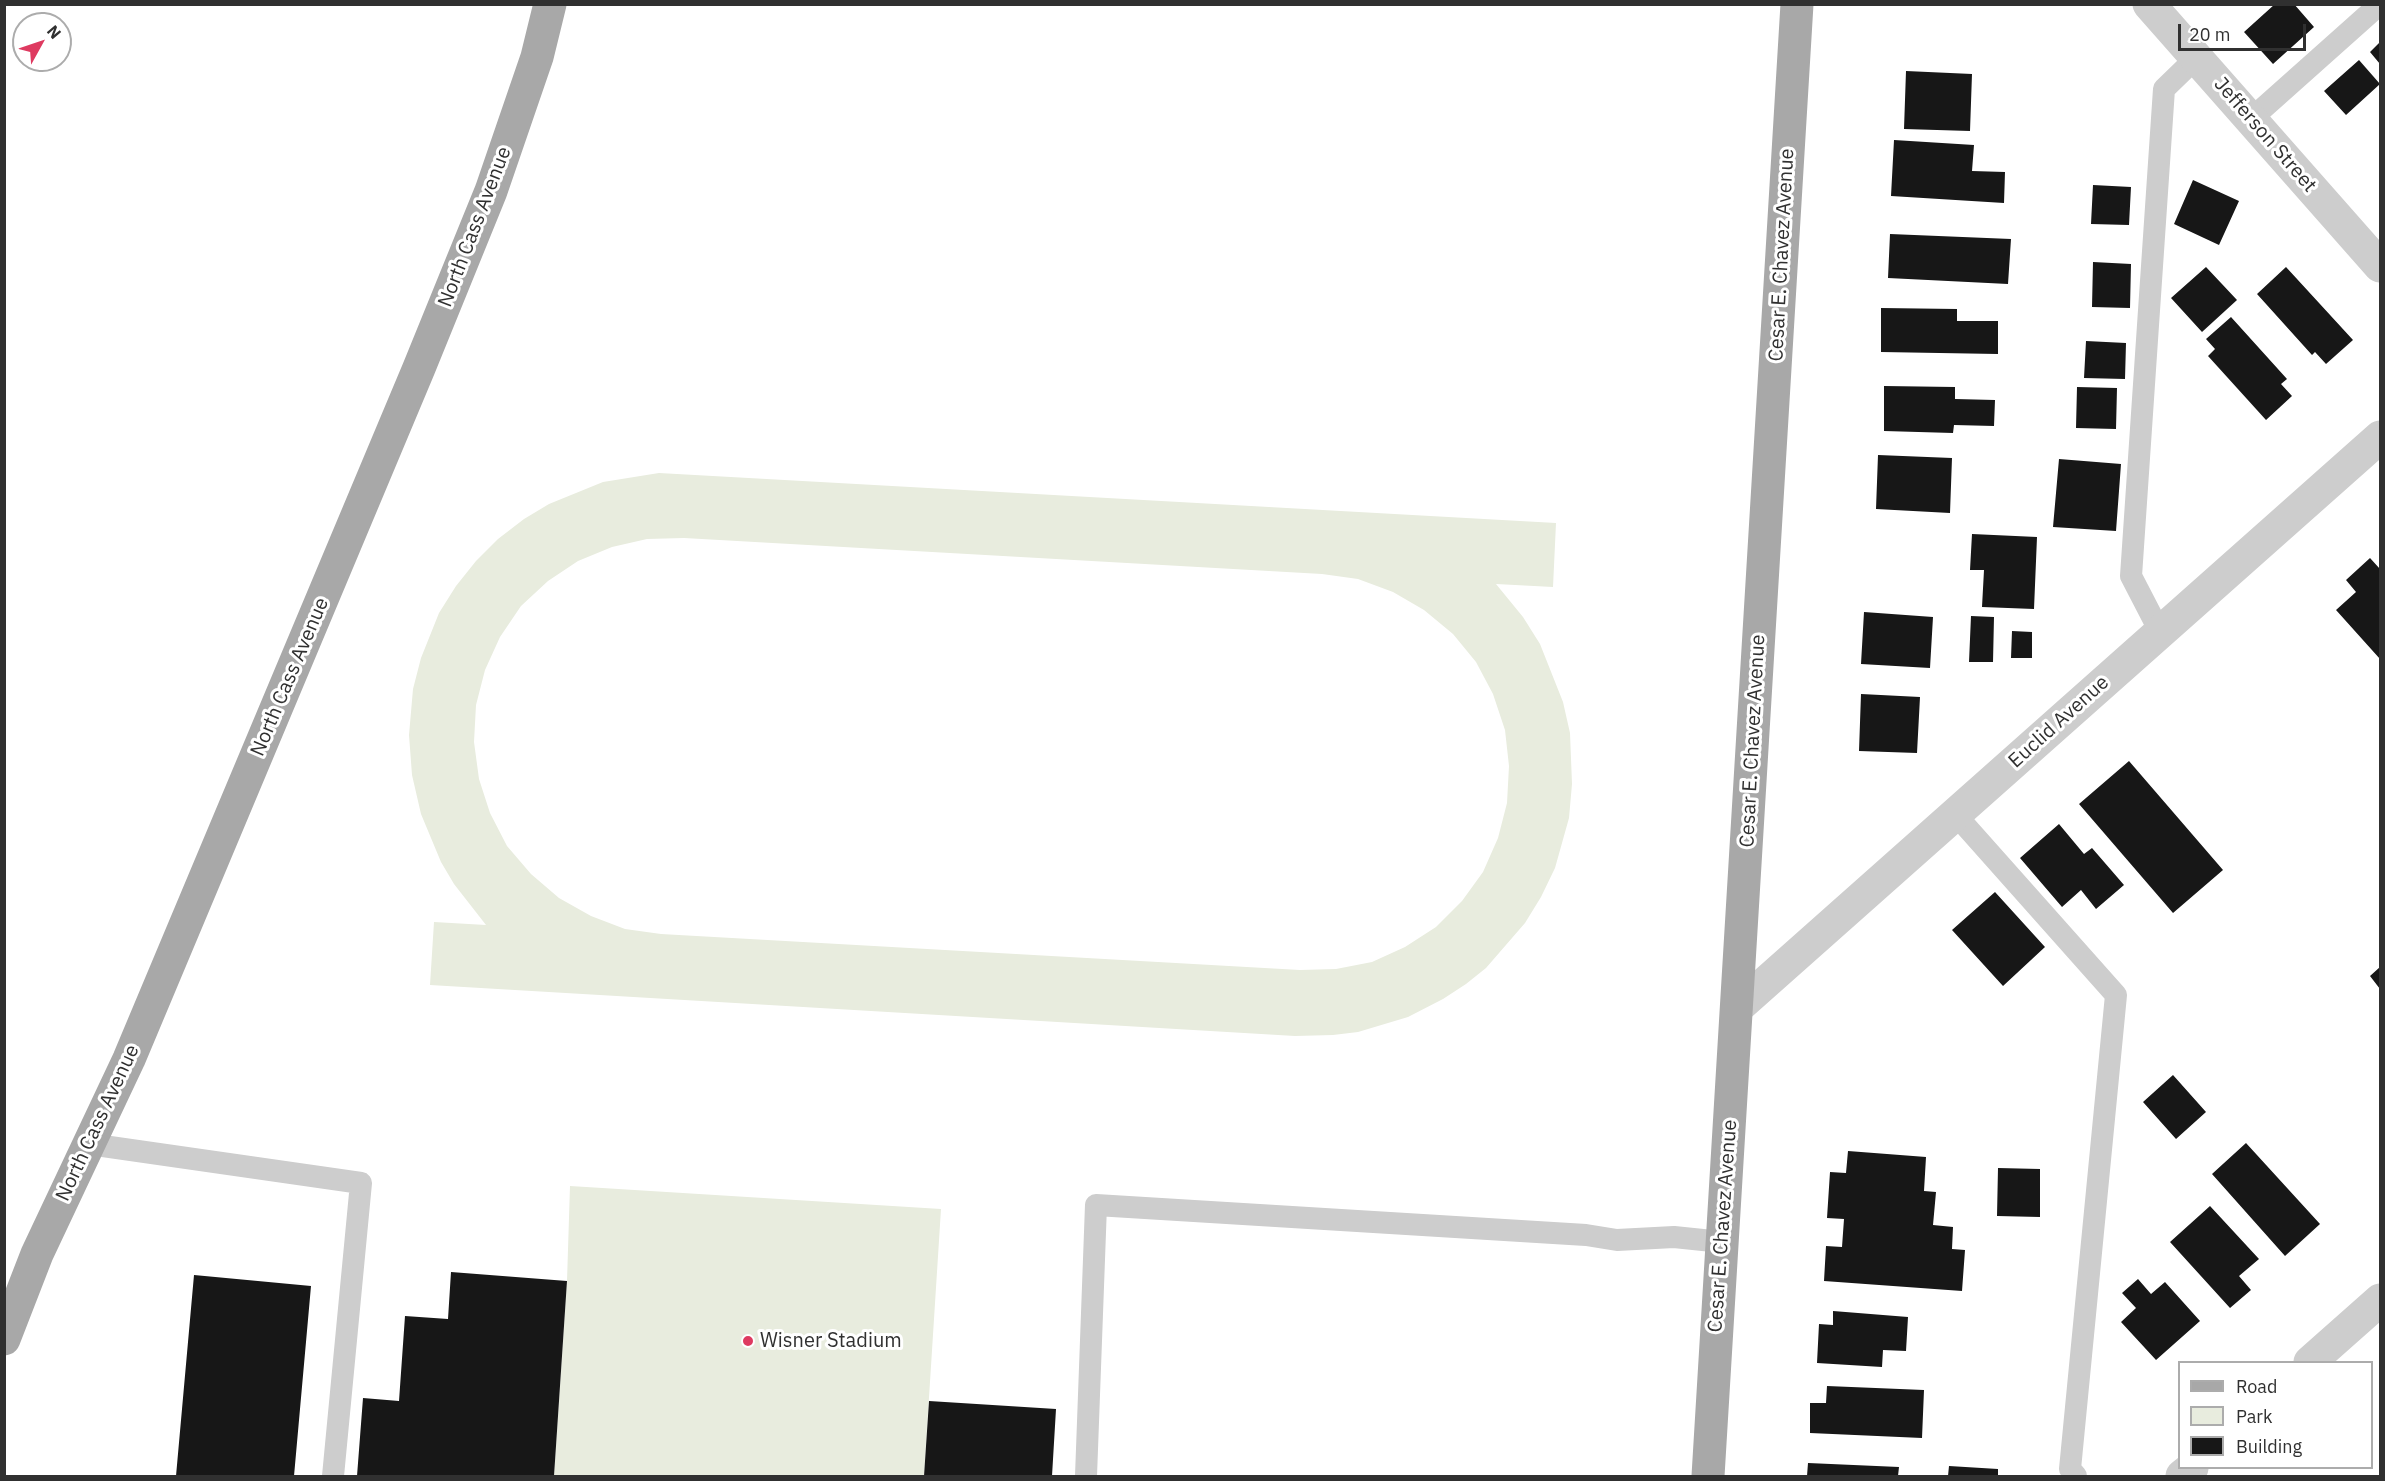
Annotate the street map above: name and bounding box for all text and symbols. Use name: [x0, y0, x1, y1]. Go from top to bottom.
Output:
north arrow: [12, 12, 72, 72]
scale bar: [2181, 12, 2308, 50]
text: N: [43, 21, 66, 43]
text: 20 m: [2189, 23, 2231, 46]
street label: Jefferson Street: [2209, 73, 2321, 197]
street label: North Cass Avenue: [433, 143, 517, 311]
street label: Cesar E. Chavez Avenue: [1764, 148, 1800, 362]
street label: North Cass Avenue: [246, 594, 334, 760]
street label: Cesar E. Chavez Avenue: [1735, 634, 1771, 848]
street label: Euclid Avenue: [2004, 671, 2114, 773]
street label: North Cass Avenue: [51, 1041, 145, 1205]
street label: Cesar E. Chavez Avenue: [1704, 1119, 1742, 1333]
place label: Wisner Stadium: [760, 1329, 902, 1353]
marker: Wisner Stadium: [741, 1334, 755, 1348]
legend: [2178, 1361, 2373, 1469]
text: Road: [2236, 1375, 2277, 1398]
text: Park: [2236, 1405, 2272, 1428]
text: Building: [2236, 1435, 2302, 1458]

